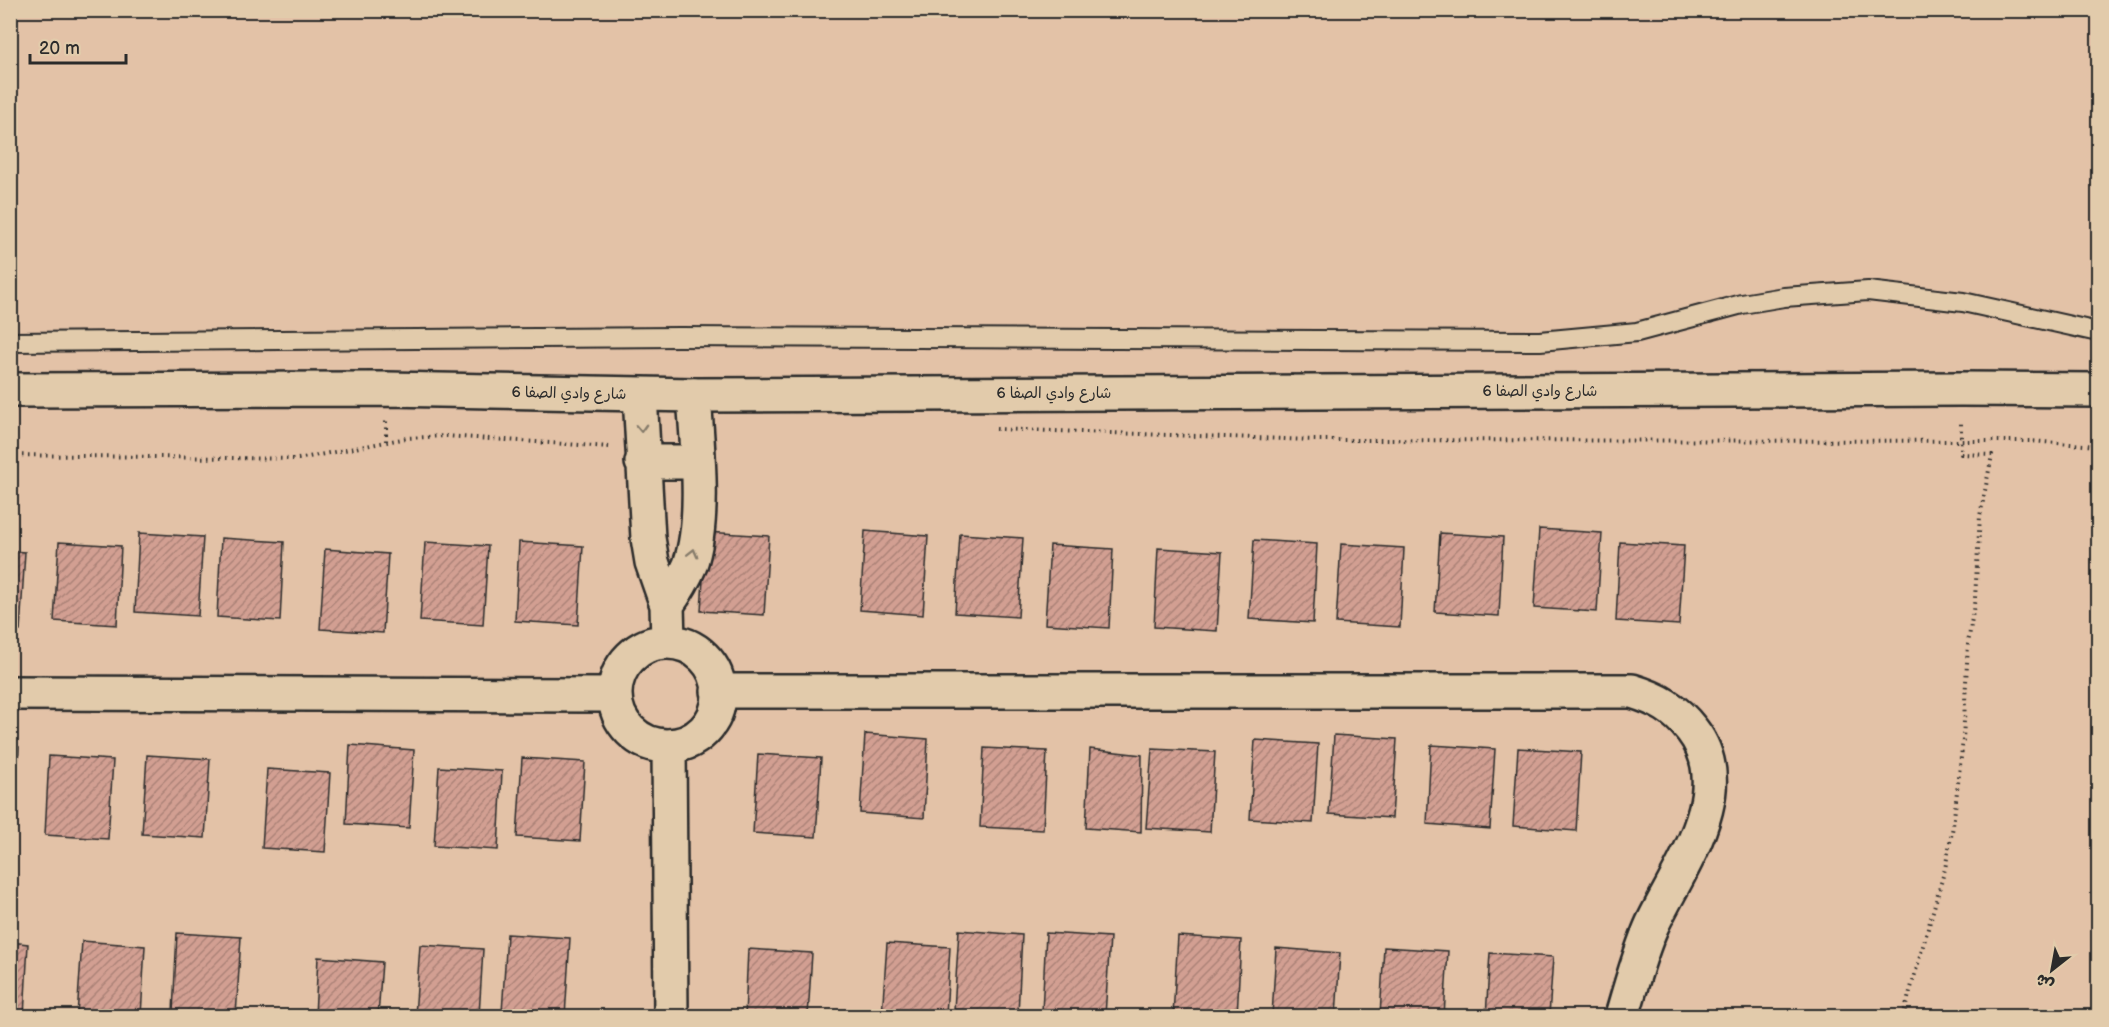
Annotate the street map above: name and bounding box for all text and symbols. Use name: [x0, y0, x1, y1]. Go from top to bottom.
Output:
scale bar: [30, 27, 126, 65]
text: 20 m: [39, 38, 80, 59]
street label: شارع وادي الصفا 6: [1483, 382, 1597, 402]
street label: شارع وادي الصفا 6: [511, 383, 627, 405]
street label: شارع وادي الصفا 6: [997, 384, 1111, 404]
one-way arrow: [635, 424, 647, 433]
one-way arrow: [685, 548, 698, 558]
north arrow: [2022, 940, 2082, 1000]
text: ش: [2033, 969, 2057, 994]

